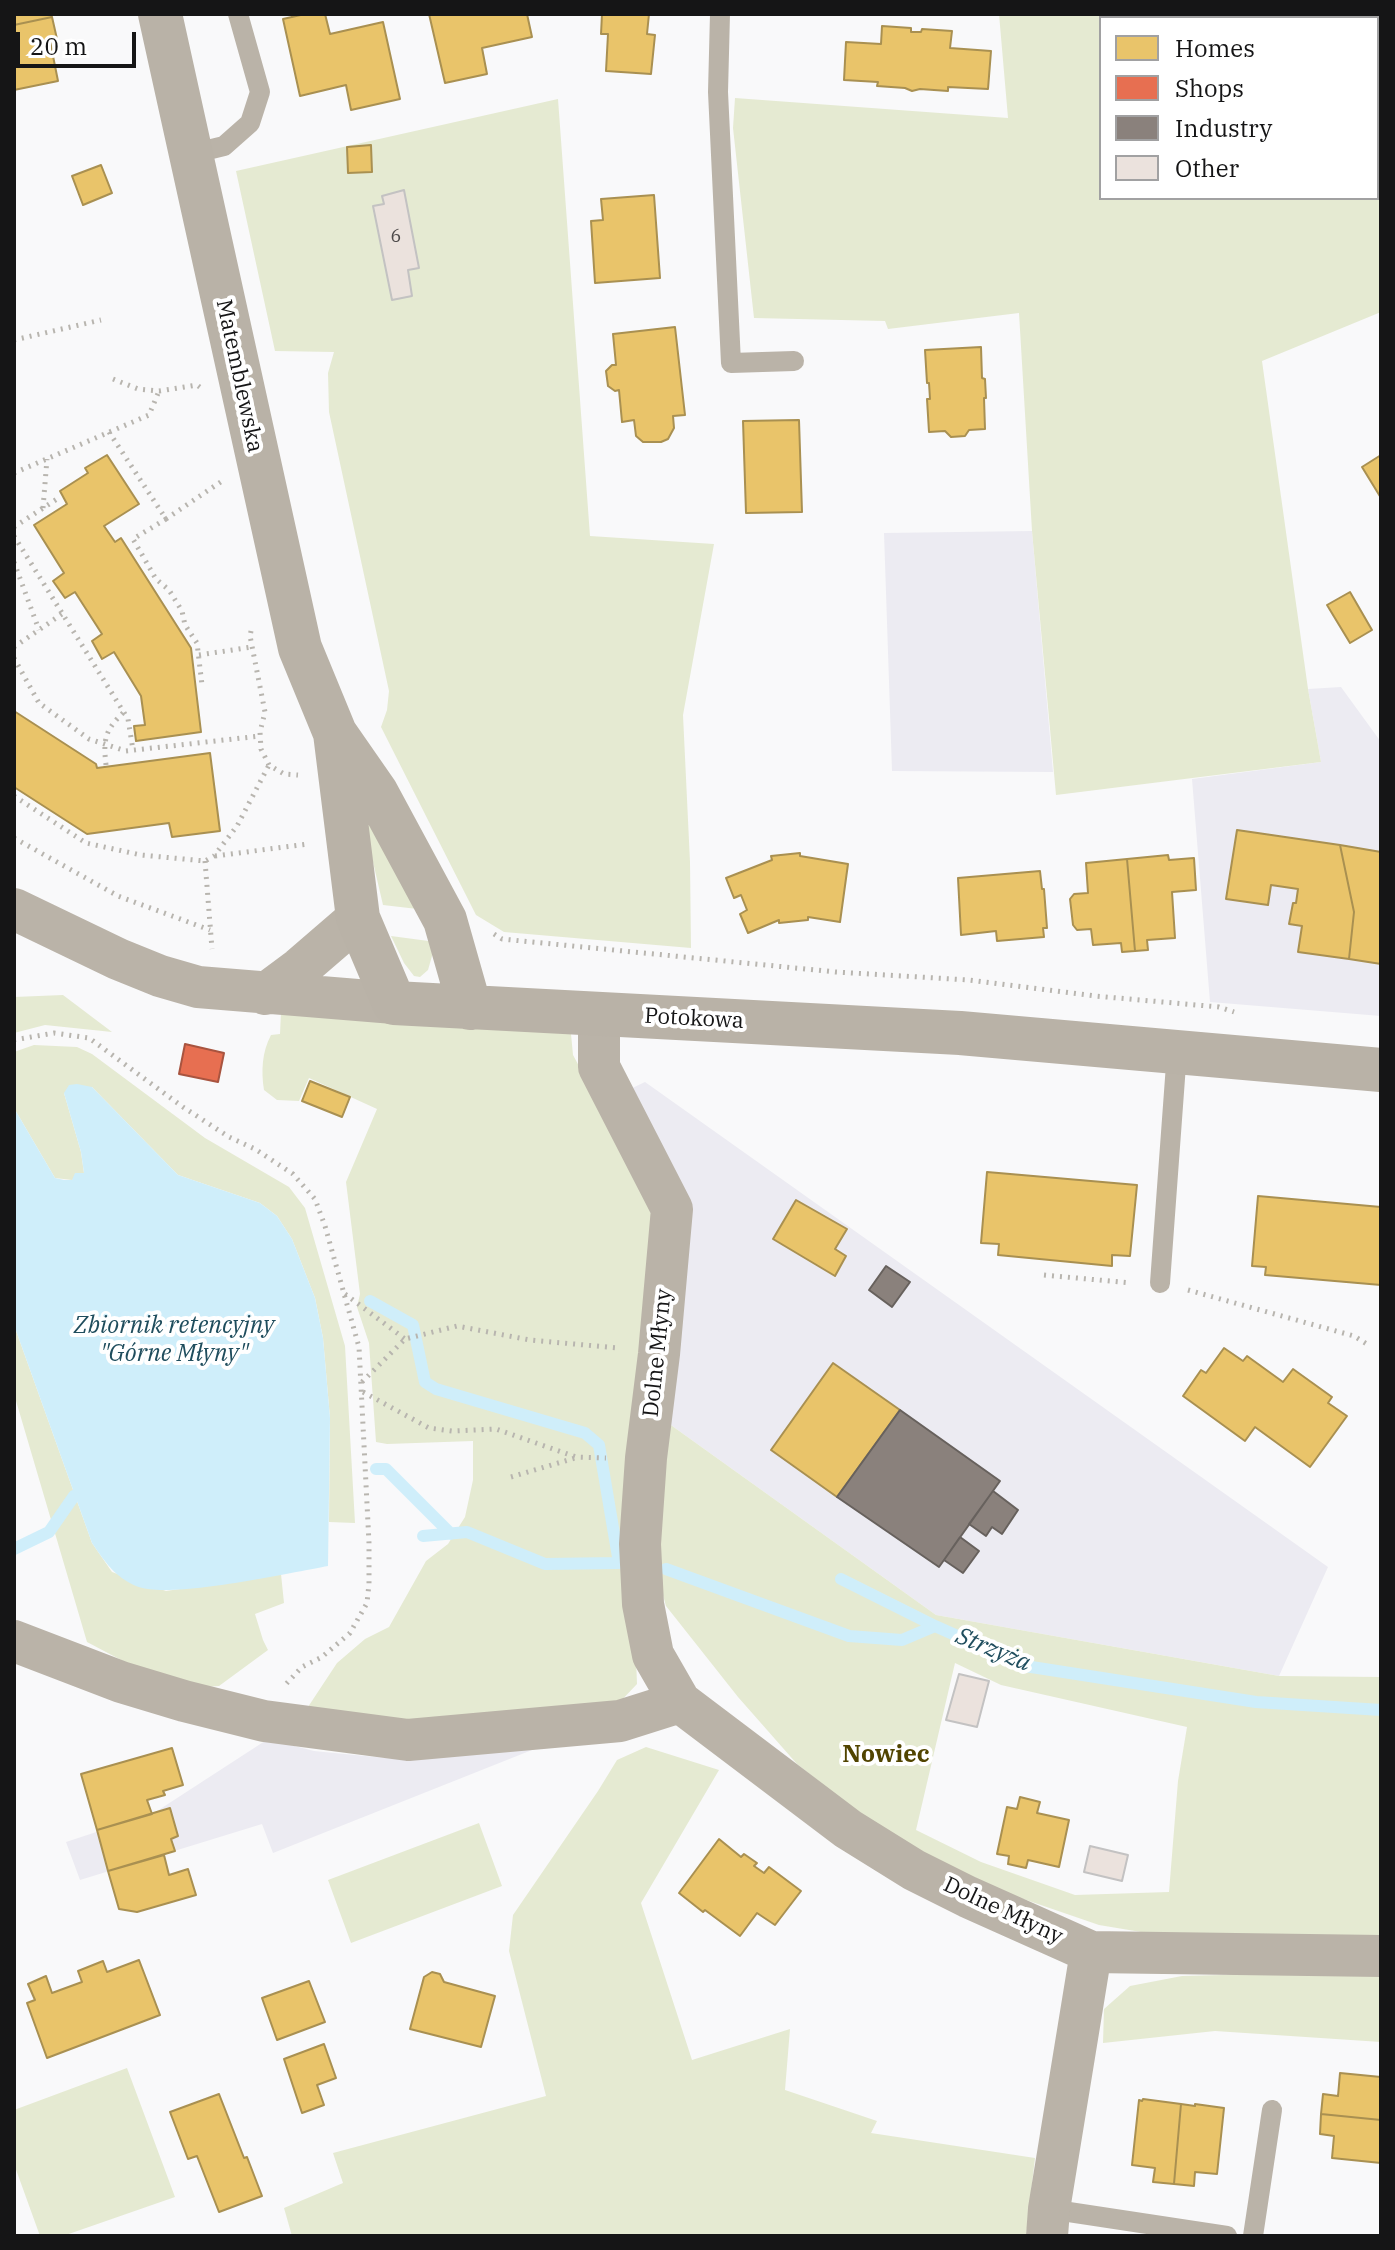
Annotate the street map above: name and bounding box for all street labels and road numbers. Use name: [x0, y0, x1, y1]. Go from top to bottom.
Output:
street label: Matemblewska: [210, 297, 268, 455]
street label: Potokowa: [644, 1003, 744, 1035]
street label: Dolne Młyny: [638, 1288, 678, 1418]
street label: Dolne Młyny: [939, 1872, 1067, 1950]

